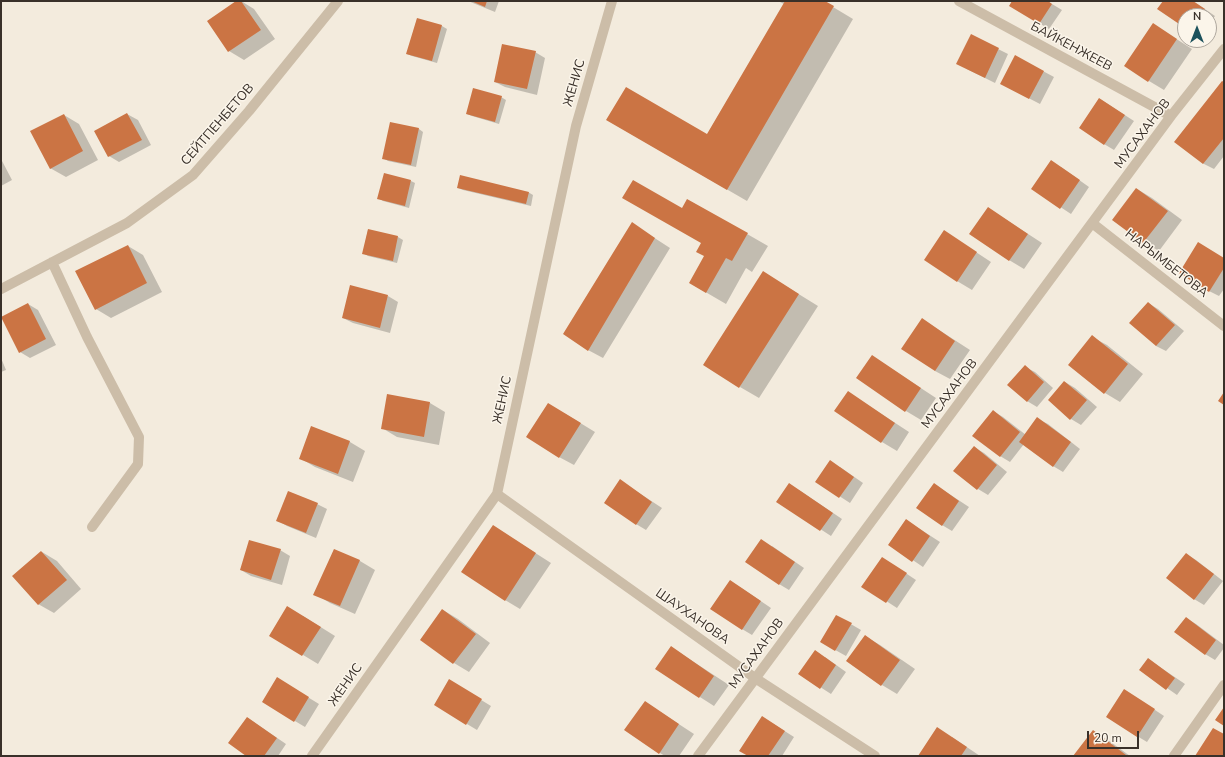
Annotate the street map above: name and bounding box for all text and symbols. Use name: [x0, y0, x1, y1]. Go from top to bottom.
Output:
north arrow: [1177, 8, 1217, 48]
text: N: [1193, 9, 1201, 24]
street label: БАЙКЕНЖЕЕВ: [1028, 19, 1114, 75]
street label: ЖЕНИС: [561, 58, 589, 108]
street label: СЕЙТПЕНБЕТОВ: [178, 81, 258, 169]
street label: МУСАХАНОВ: [1112, 96, 1174, 172]
street label: НАРЫМБЕТОВА: [1121, 227, 1211, 301]
street label: МУСАХАНОВ: [919, 356, 981, 432]
street label: ЖЕНИС: [490, 375, 516, 425]
street label: ШАУХАНОВА: [652, 586, 732, 648]
street label: МУСАХАНОВ: [726, 616, 788, 692]
street label: ЖЕНИС: [326, 661, 366, 709]
scale bar: [1089, 723, 1141, 749]
text: 20 m: [1094, 730, 1122, 746]

